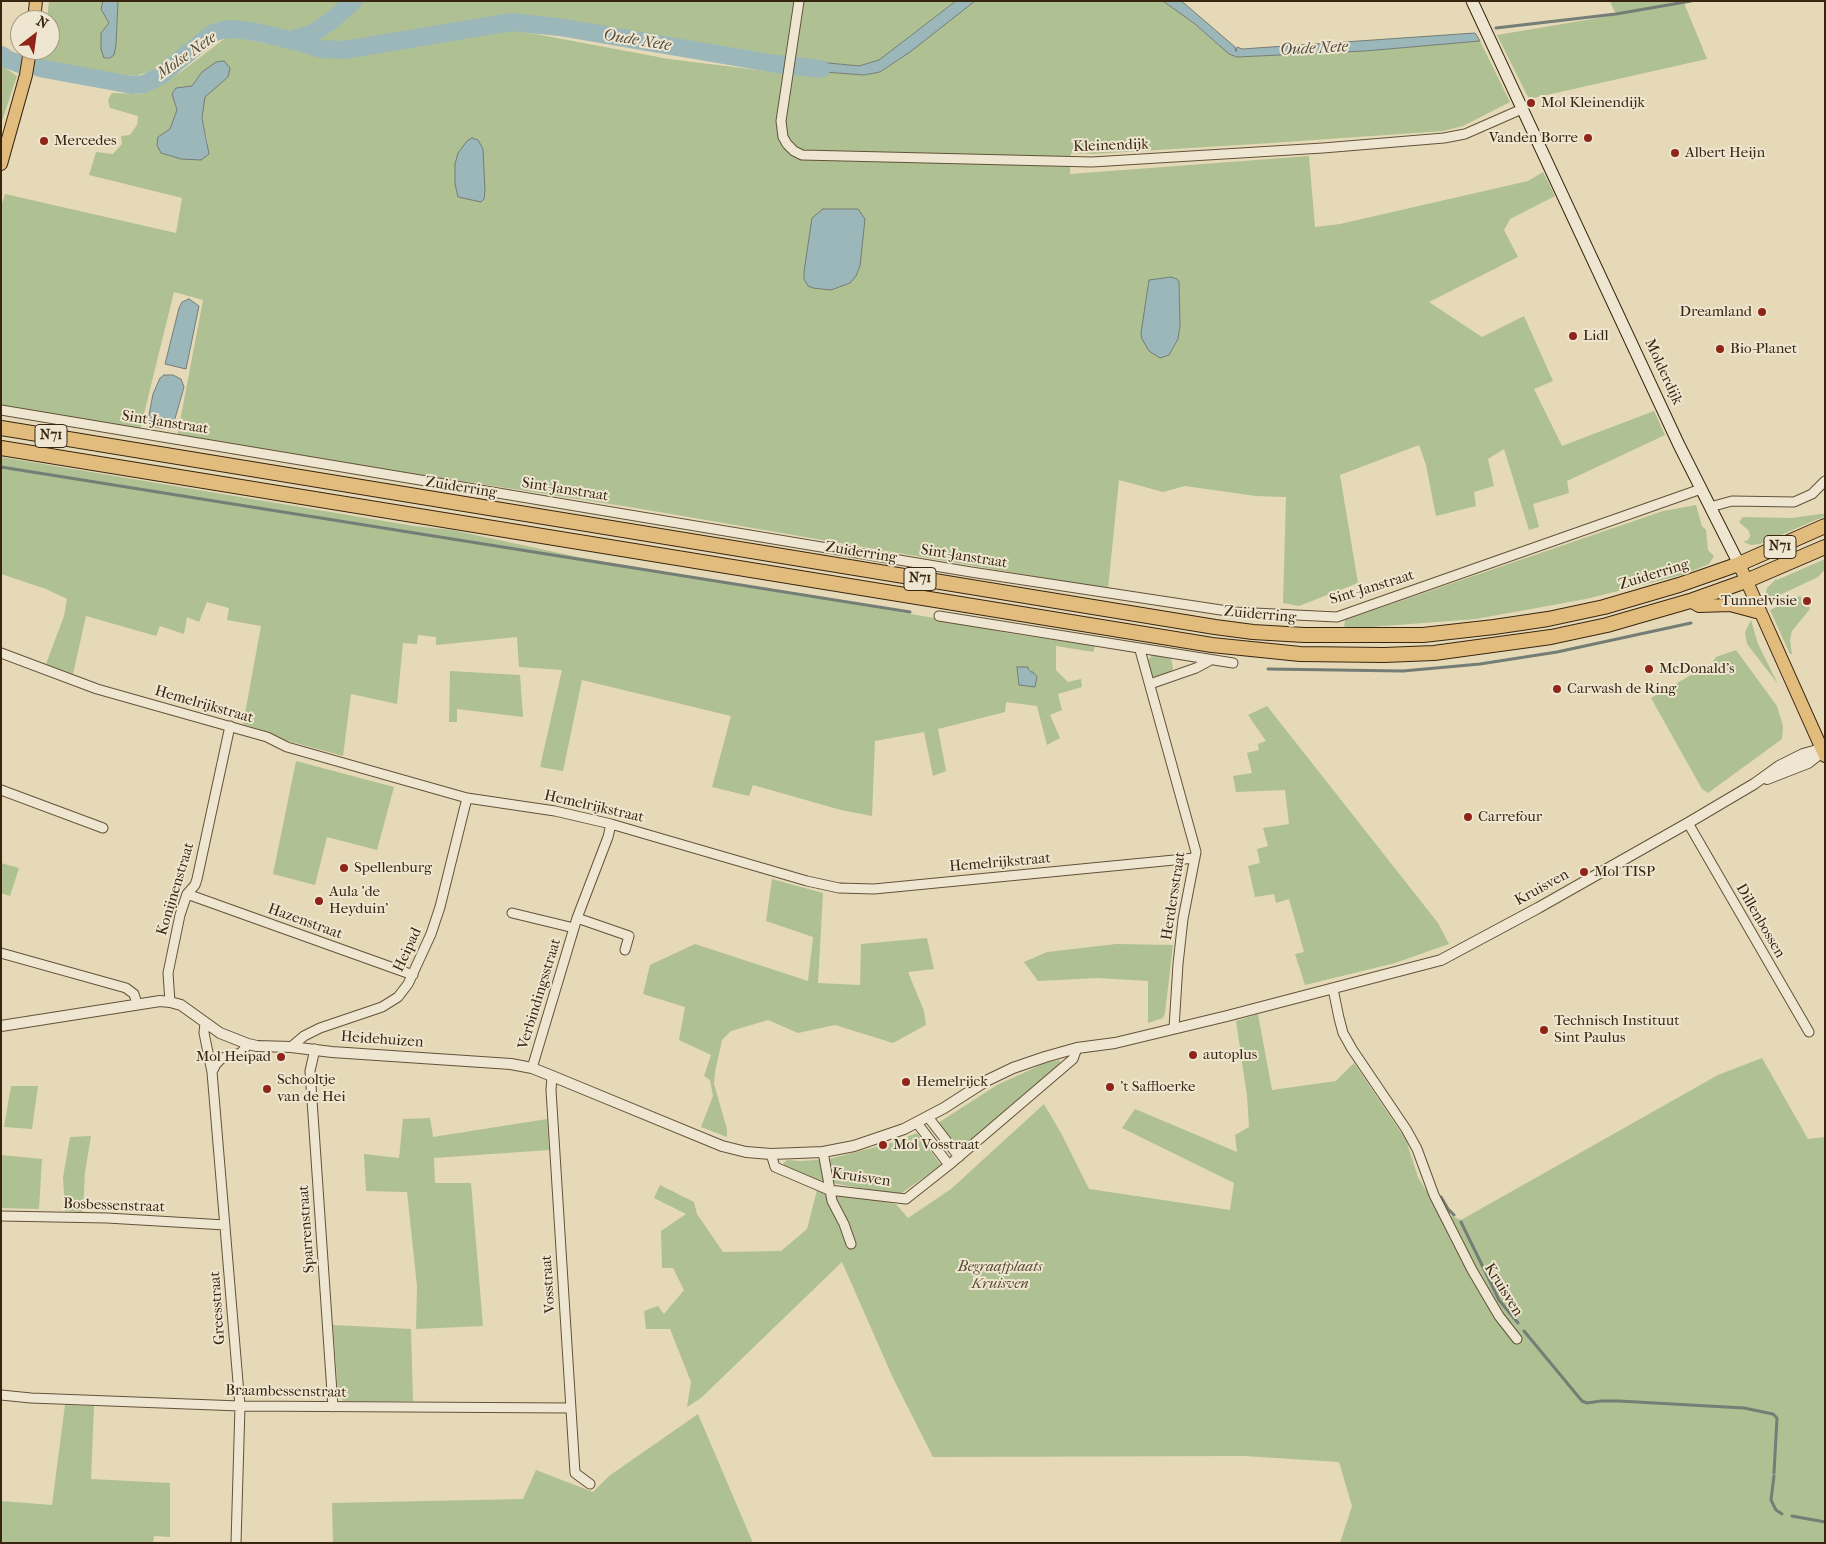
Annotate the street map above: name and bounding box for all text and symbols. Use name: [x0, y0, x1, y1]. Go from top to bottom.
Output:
north arrow: [10, 10, 60, 60]
text: N: [33, 12, 51, 32]
water label: Oude Nete: [602, 26, 672, 56]
water label: Molse Nete: [153, 28, 221, 84]
water label: Oude Nete: [1280, 38, 1348, 60]
place label: Mol Kleinendijk: [1541, 94, 1645, 112]
marker: Mol Kleinendijk: [1525, 97, 1537, 109]
place label: Vanden Borre: [1489, 129, 1578, 147]
place label: Mercedes: [54, 132, 116, 150]
marker: Vanden Borre: [1582, 132, 1594, 144]
marker: Mercedes: [38, 135, 50, 147]
street label: Kleinendijk: [1073, 136, 1149, 156]
place label: Albert Heijn: [1685, 144, 1765, 162]
marker: Albert Heijn: [1669, 147, 1681, 159]
place label: Dreamland: [1680, 303, 1752, 321]
marker: Dreamland: [1756, 306, 1768, 318]
place label: Lidl: [1583, 327, 1609, 345]
marker: Lidl: [1567, 330, 1579, 342]
street label: Molderdijk: [1640, 336, 1686, 408]
place label: Bio-Planet: [1730, 340, 1797, 358]
marker: Bio-Planet: [1714, 343, 1726, 355]
street label: Sint-Janstraat: [120, 407, 210, 439]
road number: N71: [35, 424, 67, 448]
street label: Zuiderring: [424, 473, 498, 503]
street label: Sint-Janstraat: [520, 474, 610, 506]
road number: N71: [1764, 536, 1796, 558]
street label: Zuiderring: [824, 538, 898, 568]
street label: Sint-Janstraat: [919, 541, 1009, 573]
street label: Zuiderring: [1617, 556, 1691, 594]
street label: Sint-Janstraat: [1328, 567, 1416, 609]
road number: N71: [904, 568, 936, 590]
place label: Tunnelvisie: [1721, 592, 1797, 610]
marker: Tunnelvisie: [1801, 595, 1813, 607]
street label: Zuiderring: [1223, 603, 1297, 627]
place label: McDonald's: [1659, 660, 1735, 678]
marker: McDonald's: [1643, 663, 1655, 675]
place label: Carwash de Ring: [1567, 680, 1676, 698]
street label: Hemelrijkstraat: [153, 682, 255, 728]
marker: Carwash de Ring: [1551, 683, 1563, 695]
street label: Hemelrijkstraat: [542, 787, 646, 827]
place label: Carrefour: [1478, 808, 1542, 826]
marker: Carrefour: [1462, 811, 1474, 823]
street label: Konijnenstraat: [153, 840, 199, 938]
street label: Hemelrijkstraat: [949, 850, 1051, 876]
street label: Herdersstraat: [1158, 850, 1190, 942]
place label: Spellenburg: [354, 859, 432, 877]
marker: Spellenburg: [338, 862, 350, 874]
place label: Mol TISP: [1594, 863, 1655, 881]
street label: Kruisven: [1512, 866, 1572, 910]
marker: Mol TISP: [1578, 866, 1590, 878]
street label: Dillenbossen: [1732, 881, 1788, 961]
place label: Aula 'de Heyduin': [329, 883, 388, 918]
marker: Aula 'de Heyduin': [313, 895, 325, 907]
street label: Hazenstraat: [265, 900, 345, 944]
street label: Heipad: [390, 925, 426, 975]
street label: Verbindingsstraat: [515, 936, 565, 1052]
place label: Technisch Instituut Sint Paulus: [1554, 1012, 1679, 1047]
marker: Technisch Instituut Sint Paulus: [1538, 1024, 1550, 1036]
street label: Heidehuizen: [340, 1028, 424, 1052]
place label: autoplus: [1203, 1046, 1257, 1064]
place label: Mol Heipad: [196, 1048, 271, 1066]
marker: autoplus: [1187, 1049, 1199, 1061]
marker: Mol Heipad: [275, 1051, 287, 1063]
place label: Schooltje van de Hei: [277, 1071, 346, 1106]
place label: Hemelrijck: [916, 1073, 988, 1091]
marker: Hemelrijck: [900, 1076, 912, 1088]
place label: 't Saffloerke: [1120, 1078, 1195, 1096]
marker: 't Saffloerke: [1104, 1081, 1116, 1093]
marker: Schooltje van de Hei: [261, 1083, 273, 1095]
place label: Mol Vosstraat: [893, 1136, 980, 1154]
marker: Mol Vosstraat: [877, 1139, 889, 1151]
street label: Kruisven: [830, 1165, 892, 1191]
street label: Sparrenstraat: [295, 1184, 319, 1274]
street label: Bosbessenstraat: [63, 1195, 165, 1217]
street label: Vosstraat: [538, 1254, 560, 1314]
park label: Begraafplaats Kruisven: [958, 1258, 1042, 1293]
street label: Kruisven: [1480, 1260, 1526, 1320]
street label: Greesstraat: [206, 1271, 230, 1345]
street label: Braambessenstraat: [225, 1382, 347, 1402]

